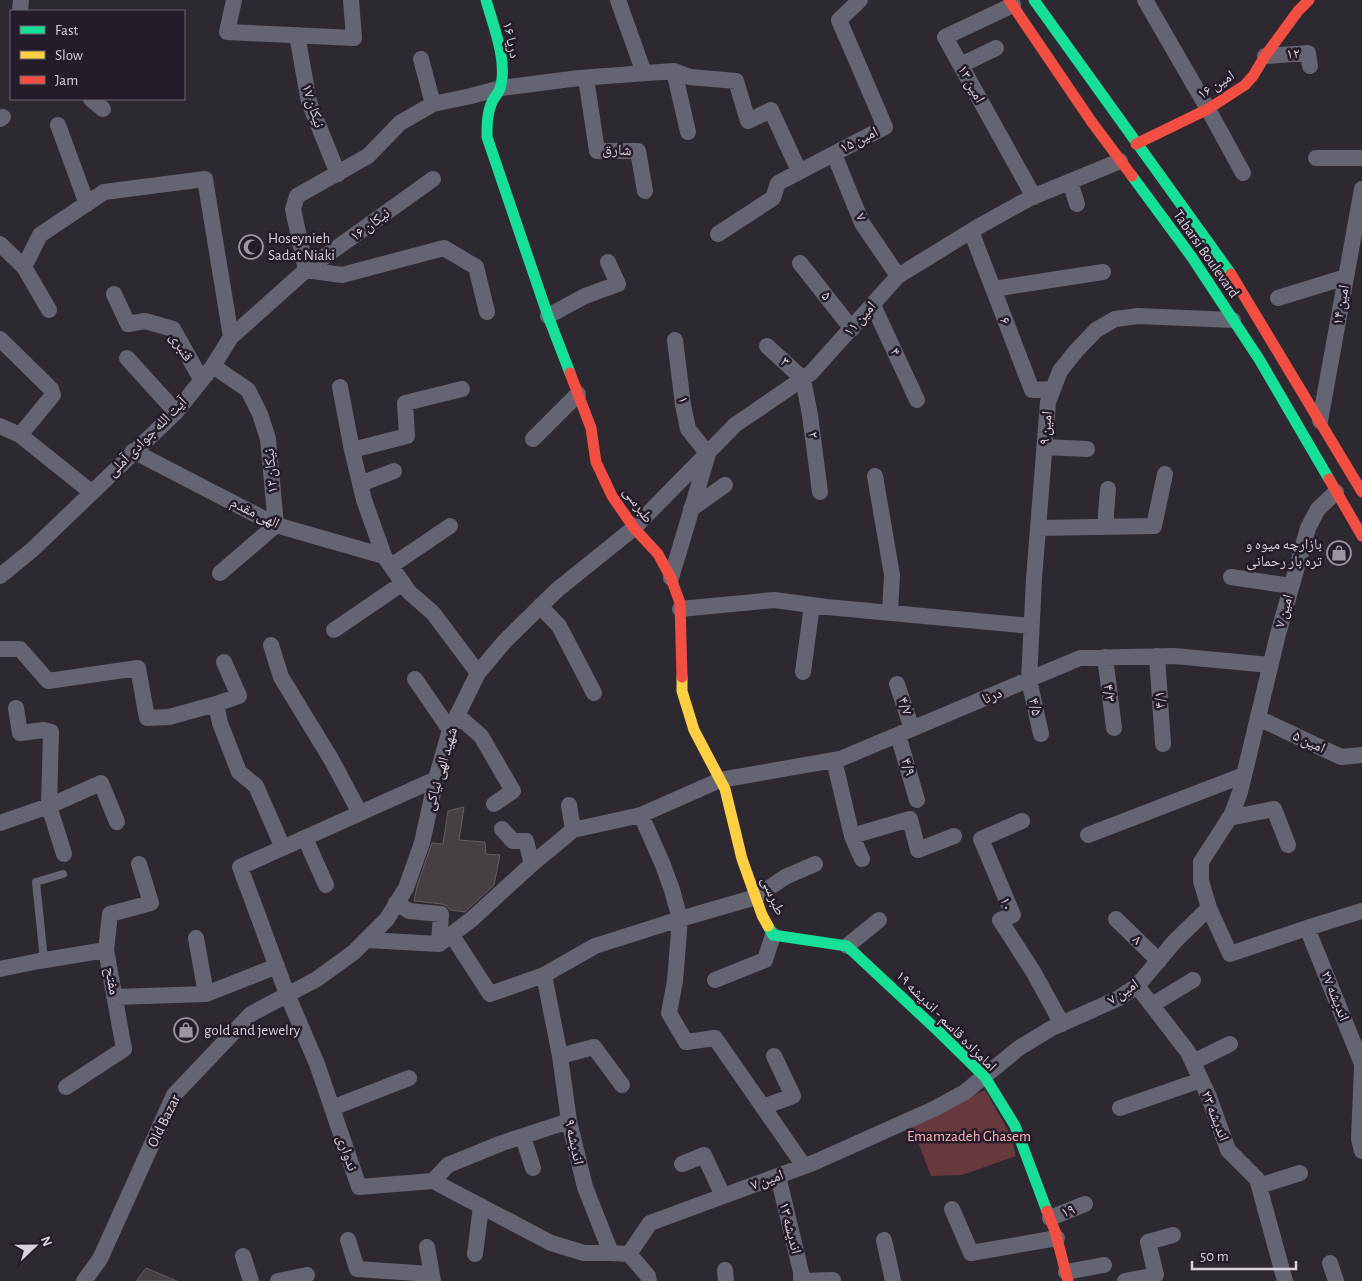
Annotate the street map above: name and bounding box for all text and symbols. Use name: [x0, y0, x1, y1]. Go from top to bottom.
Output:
legend: [10, 10, 185, 100]
street label: دریا ۱۶: [499, 20, 522, 60]
text: Fast: [55, 23, 79, 38]
street label: ۱۲: [1286, 46, 1300, 62]
text: Slow: [55, 48, 83, 63]
street label: امین ۱۳: [953, 63, 987, 106]
street label: امین ۱۶: [1195, 68, 1238, 104]
text: Jam: [55, 73, 78, 88]
street label: نیکان ۱۷: [297, 82, 327, 130]
street label: امین ۱۵: [838, 124, 881, 158]
street label: شارق: [602, 142, 632, 160]
street label: نیکان ۱۶: [347, 206, 394, 246]
street label: Tabarsi Boulevard: [1170, 207, 1242, 301]
street label: ۷: [853, 211, 869, 223]
place label: Hoseynieh Sadat Niaki: [268, 231, 335, 263]
mosque icon: Hoseynieh Sadat Niaki: [238, 234, 264, 260]
street label: امین ۱۴: [1330, 284, 1354, 327]
street label: ۵: [818, 289, 834, 303]
street label: امین ۱۱: [841, 299, 880, 341]
street label: ۶: [997, 315, 1013, 327]
street label: قنبری: [165, 330, 195, 365]
street label: ۴: [887, 346, 903, 358]
street label: ۳: [777, 354, 793, 370]
street label: آیت الله جوادی آملی: [104, 393, 192, 481]
street label: ۱: [675, 395, 691, 405]
street label: امین ۹: [1037, 411, 1057, 446]
street label: ۲: [805, 431, 821, 440]
street label: نیکان ۱۲: [262, 448, 282, 494]
street label: طبرسی: [619, 484, 656, 527]
street label: الهی مقدم: [227, 495, 282, 533]
place label: بازارچه میوه و تره بار رحمانی: [1245, 537, 1323, 571]
shop icon: بازارچه میوه و تره بار رحمانی: [1326, 540, 1352, 566]
street label: امین ۷: [1272, 593, 1298, 630]
street label: ۴/۳: [1100, 683, 1118, 703]
street label: درنا: [980, 685, 1004, 708]
street label: ۴/۱: [1152, 691, 1168, 709]
street label: ۴/۷: [895, 695, 915, 717]
street label: ۴/۵: [1026, 697, 1044, 718]
street label: شهید الهی نیاکی: [422, 726, 462, 813]
street label: امین ۵: [1290, 728, 1327, 758]
street label: ۴/۹: [898, 756, 918, 778]
street label: طبرسی: [757, 874, 788, 918]
street label: ۱۰: [997, 896, 1015, 912]
street label: ۸: [1129, 932, 1145, 948]
street label: مفتح: [100, 966, 122, 997]
street label: امامزاده قاسم - اندیشه ۱۹: [891, 968, 999, 1076]
street label: اندیشه ۲۷: [1318, 969, 1352, 1023]
street label: امین ۷: [1105, 976, 1142, 1009]
shop icon: gold and jewelry: [173, 1017, 199, 1043]
place label: gold and jewelry: [204, 1023, 301, 1038]
street label: اندیشه ۲۳: [1198, 1089, 1231, 1143]
street label: Old Bazar: [145, 1092, 183, 1150]
street label: اندیشه ۹: [562, 1118, 586, 1166]
park label: Emamzadeh Ghasem: [907, 1129, 1031, 1144]
street label: ندواری: [332, 1133, 360, 1174]
street label: امین ۷: [749, 1167, 786, 1195]
street label: اندیشه ۱۳: [776, 1201, 804, 1255]
street label: ۱۹: [1059, 1201, 1077, 1220]
north arrow: [10, 1221, 60, 1271]
text: N: [38, 1234, 54, 1249]
scale bar: [1192, 1238, 1296, 1270]
text: 50 m: [1200, 1249, 1229, 1264]

